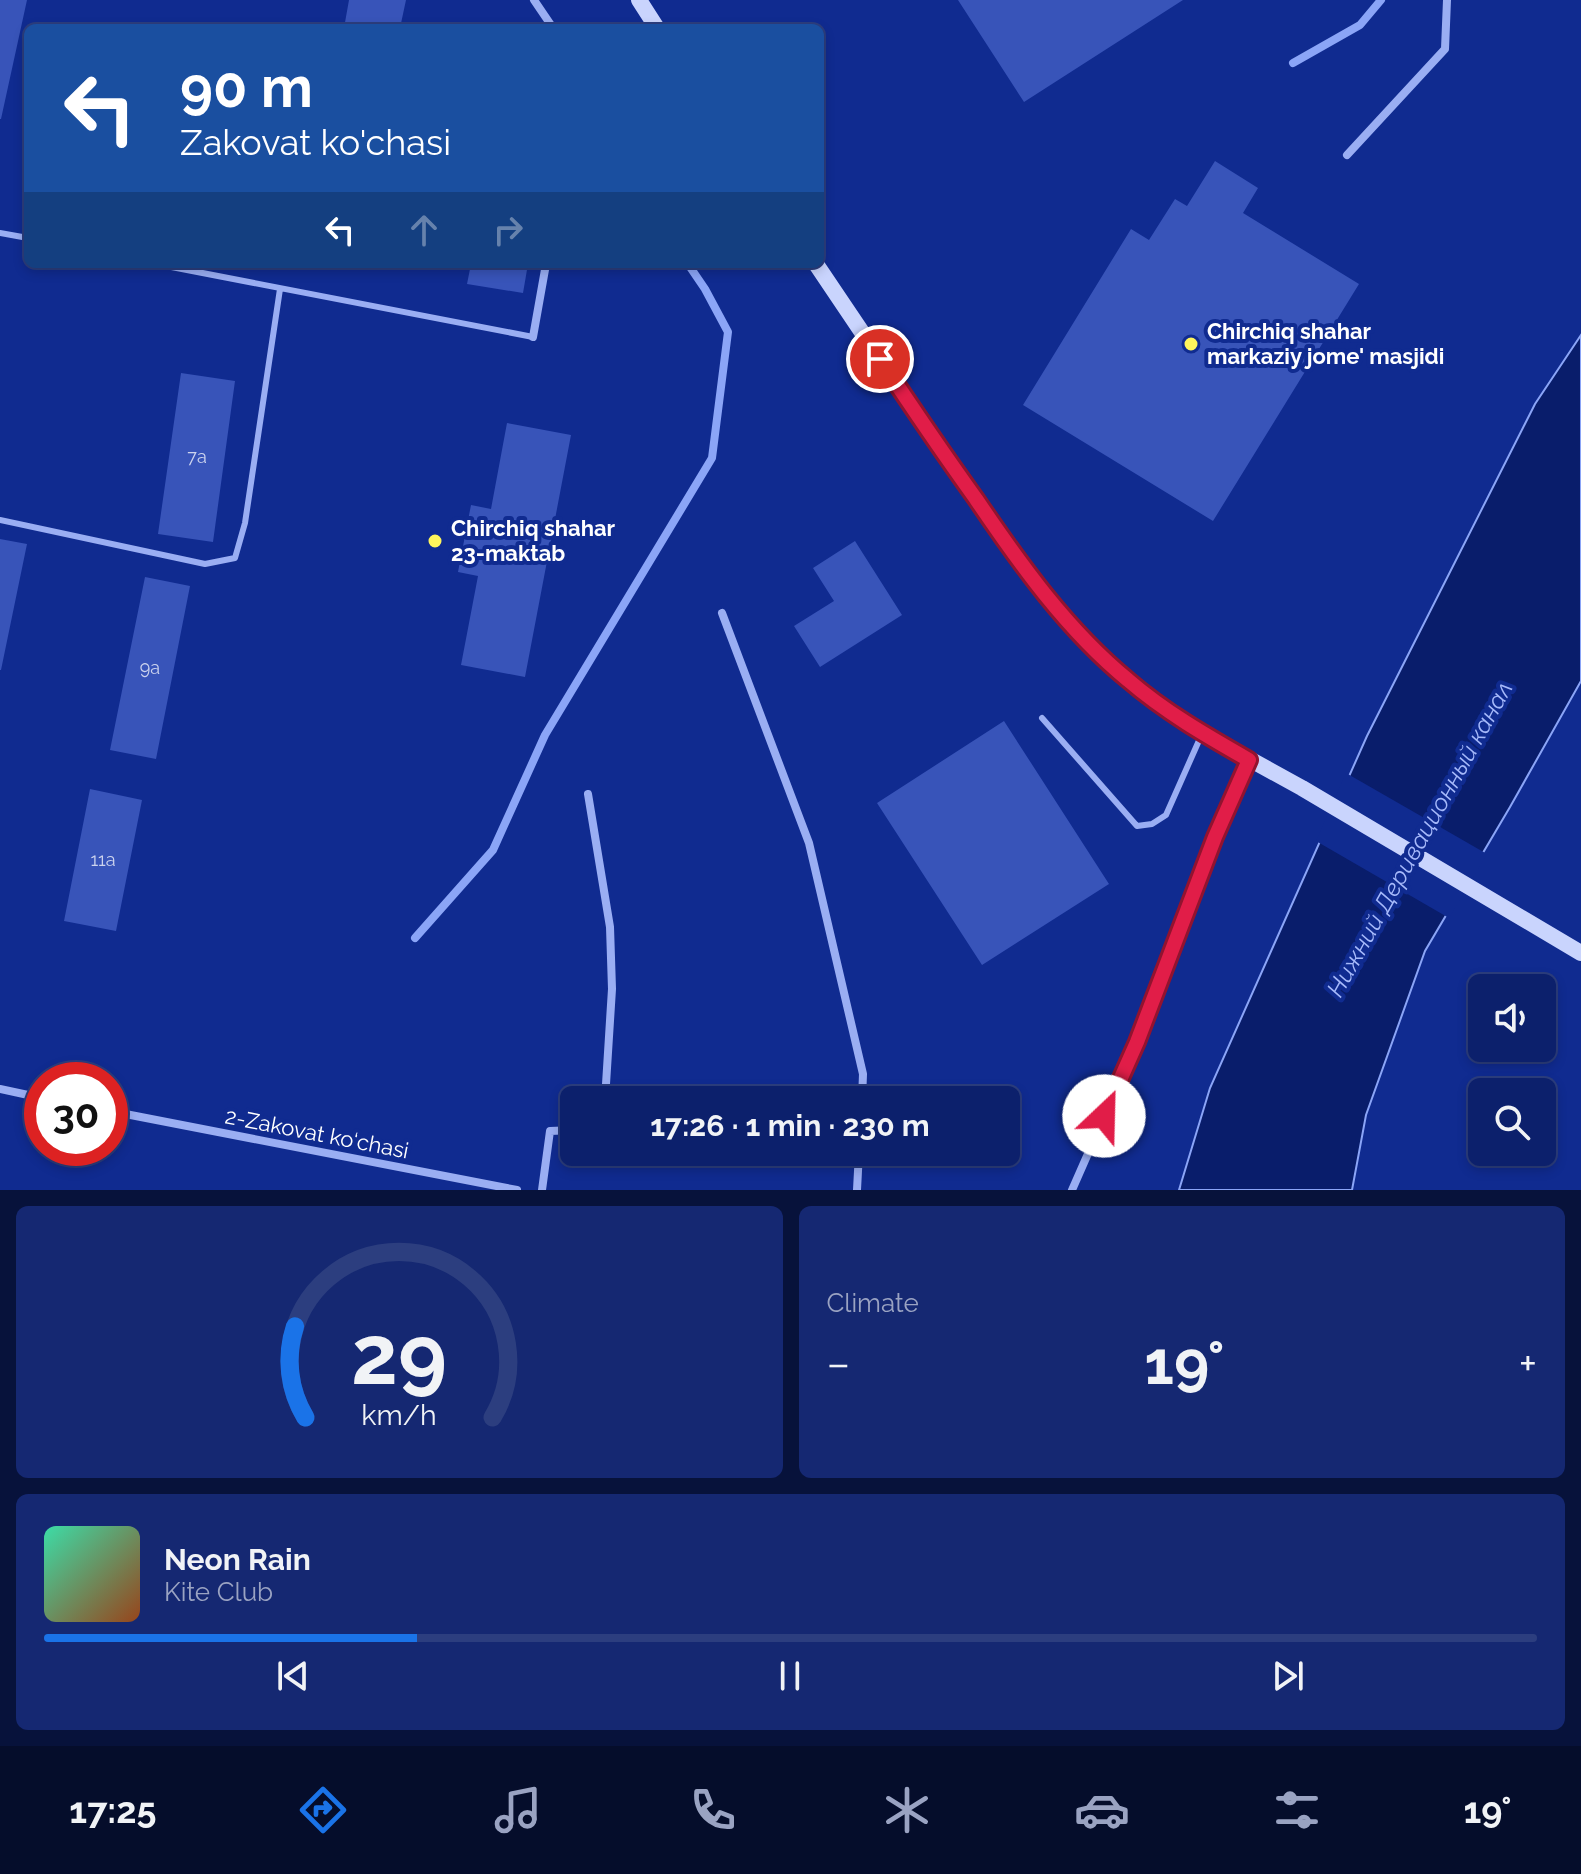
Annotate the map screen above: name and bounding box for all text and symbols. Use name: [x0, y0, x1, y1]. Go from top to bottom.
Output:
text: 90 m: [180, 54, 313, 120]
icon: left: [48, 56, 152, 160]
text: Zakovat ko'chasi: [180, 121, 451, 163]
icon: left: [318, 208, 362, 252]
icon: ahead: [402, 208, 446, 252]
icon: right: [486, 208, 530, 252]
place label: Chirchiq shahar markaziy jome' masjidi: [1207, 318, 1444, 369]
pin: [846, 325, 914, 393]
marker: Chirchiq shahar markaziy jome' masjidi: [1182, 335, 1200, 353]
icon: arrive: [858, 337, 902, 381]
house number: 7a: [187, 446, 207, 467]
place label: Chirchiq shahar 23-maktab: [451, 515, 616, 566]
marker: Chirchiq shahar 23-maktab: [426, 532, 444, 550]
house number: 9a: [140, 657, 160, 678]
water label: Нижний Деривационный канал: [1320, 676, 1519, 1002]
house number: 11a: [90, 849, 116, 870]
map controls: [1468, 974, 1556, 1166]
button: sound: [1468, 974, 1556, 1062]
speed limit sign: 30: [24, 1062, 128, 1166]
position arrow: [1062, 1074, 1146, 1158]
button: search: [1468, 1078, 1556, 1166]
street label: 2-Zakovat ko‘chasi: [223, 1102, 411, 1164]
text: 17:26 · 1 min · 230 m: [650, 1108, 930, 1143]
text: Climate: [827, 1288, 919, 1318]
text: 29: [351, 1306, 447, 1403]
text: 19°: [1144, 1328, 1225, 1398]
text: −: [827, 1338, 850, 1389]
text: +: [1519, 1338, 1537, 1389]
text: km/h: [362, 1398, 437, 1432]
text: Neon Rain: [164, 1542, 311, 1577]
text: Kite Club: [164, 1577, 273, 1607]
icon: previous: [271, 1654, 315, 1698]
icon: pause: [768, 1654, 812, 1698]
icon: next: [1266, 1654, 1310, 1698]
icon: directions: [295, 1782, 351, 1838]
icon: music: [490, 1782, 546, 1838]
icon: phone: [685, 1782, 741, 1838]
icon: climate: [879, 1782, 935, 1838]
icon: car: [1074, 1782, 1130, 1838]
icon: filters: [1269, 1782, 1325, 1838]
text: 17:25: [69, 1789, 156, 1831]
text: 19°: [1463, 1789, 1512, 1831]

